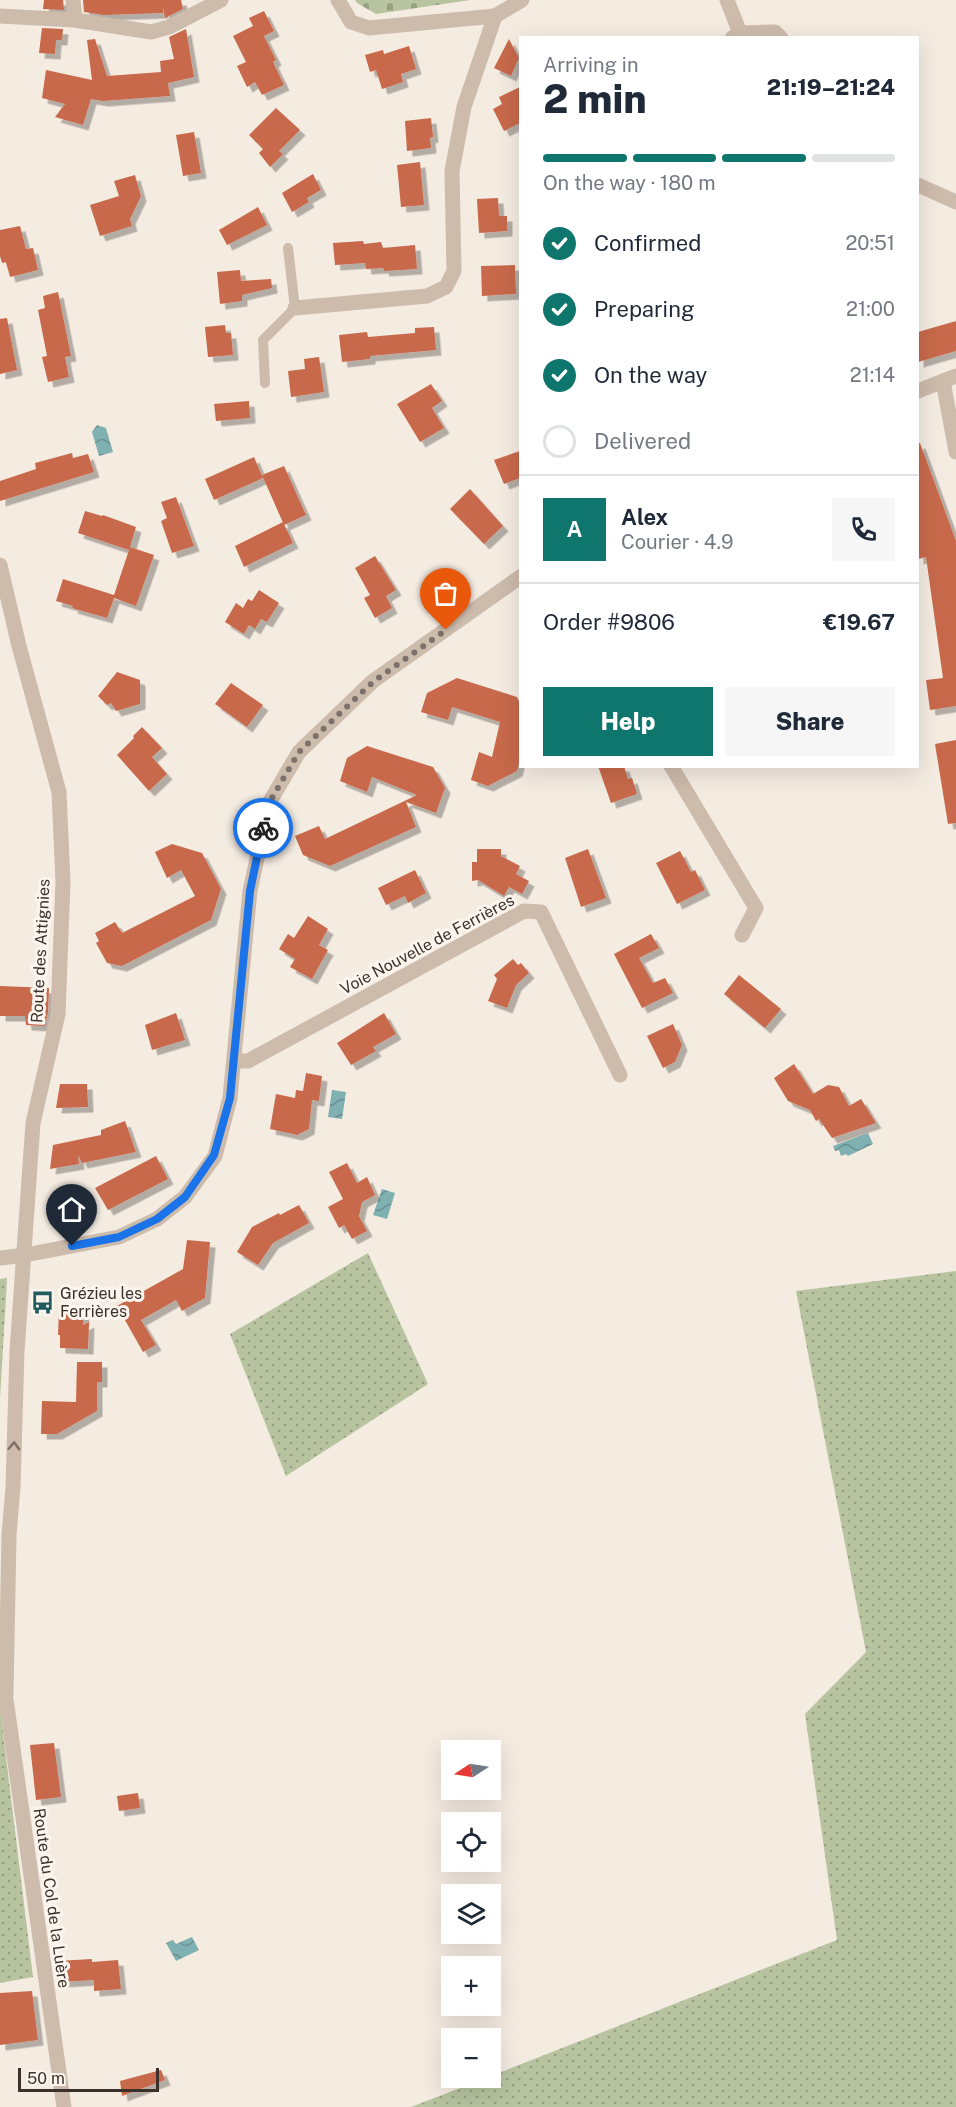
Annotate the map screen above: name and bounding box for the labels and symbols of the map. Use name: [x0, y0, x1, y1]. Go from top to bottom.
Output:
pin: [420, 568, 471, 630]
courier: [233, 798, 293, 858]
street label: Route des Attignies: [27, 878, 54, 1024]
street label: Voie Nouvelle de Ferrières: [337, 890, 517, 998]
pin: [46, 1184, 97, 1246]
place label: Grézieu les Ferrières: [60, 1284, 142, 1321]
bus stop icon: Grézieu les Ferrières: [29, 1289, 55, 1315]
one-way arrow: [8, 1442, 20, 1451]
north arrow: [441, 1740, 501, 1800]
street label: Route du Col de la Luère: [29, 1807, 74, 1989]
scale bar: [18, 2065, 159, 2092]

